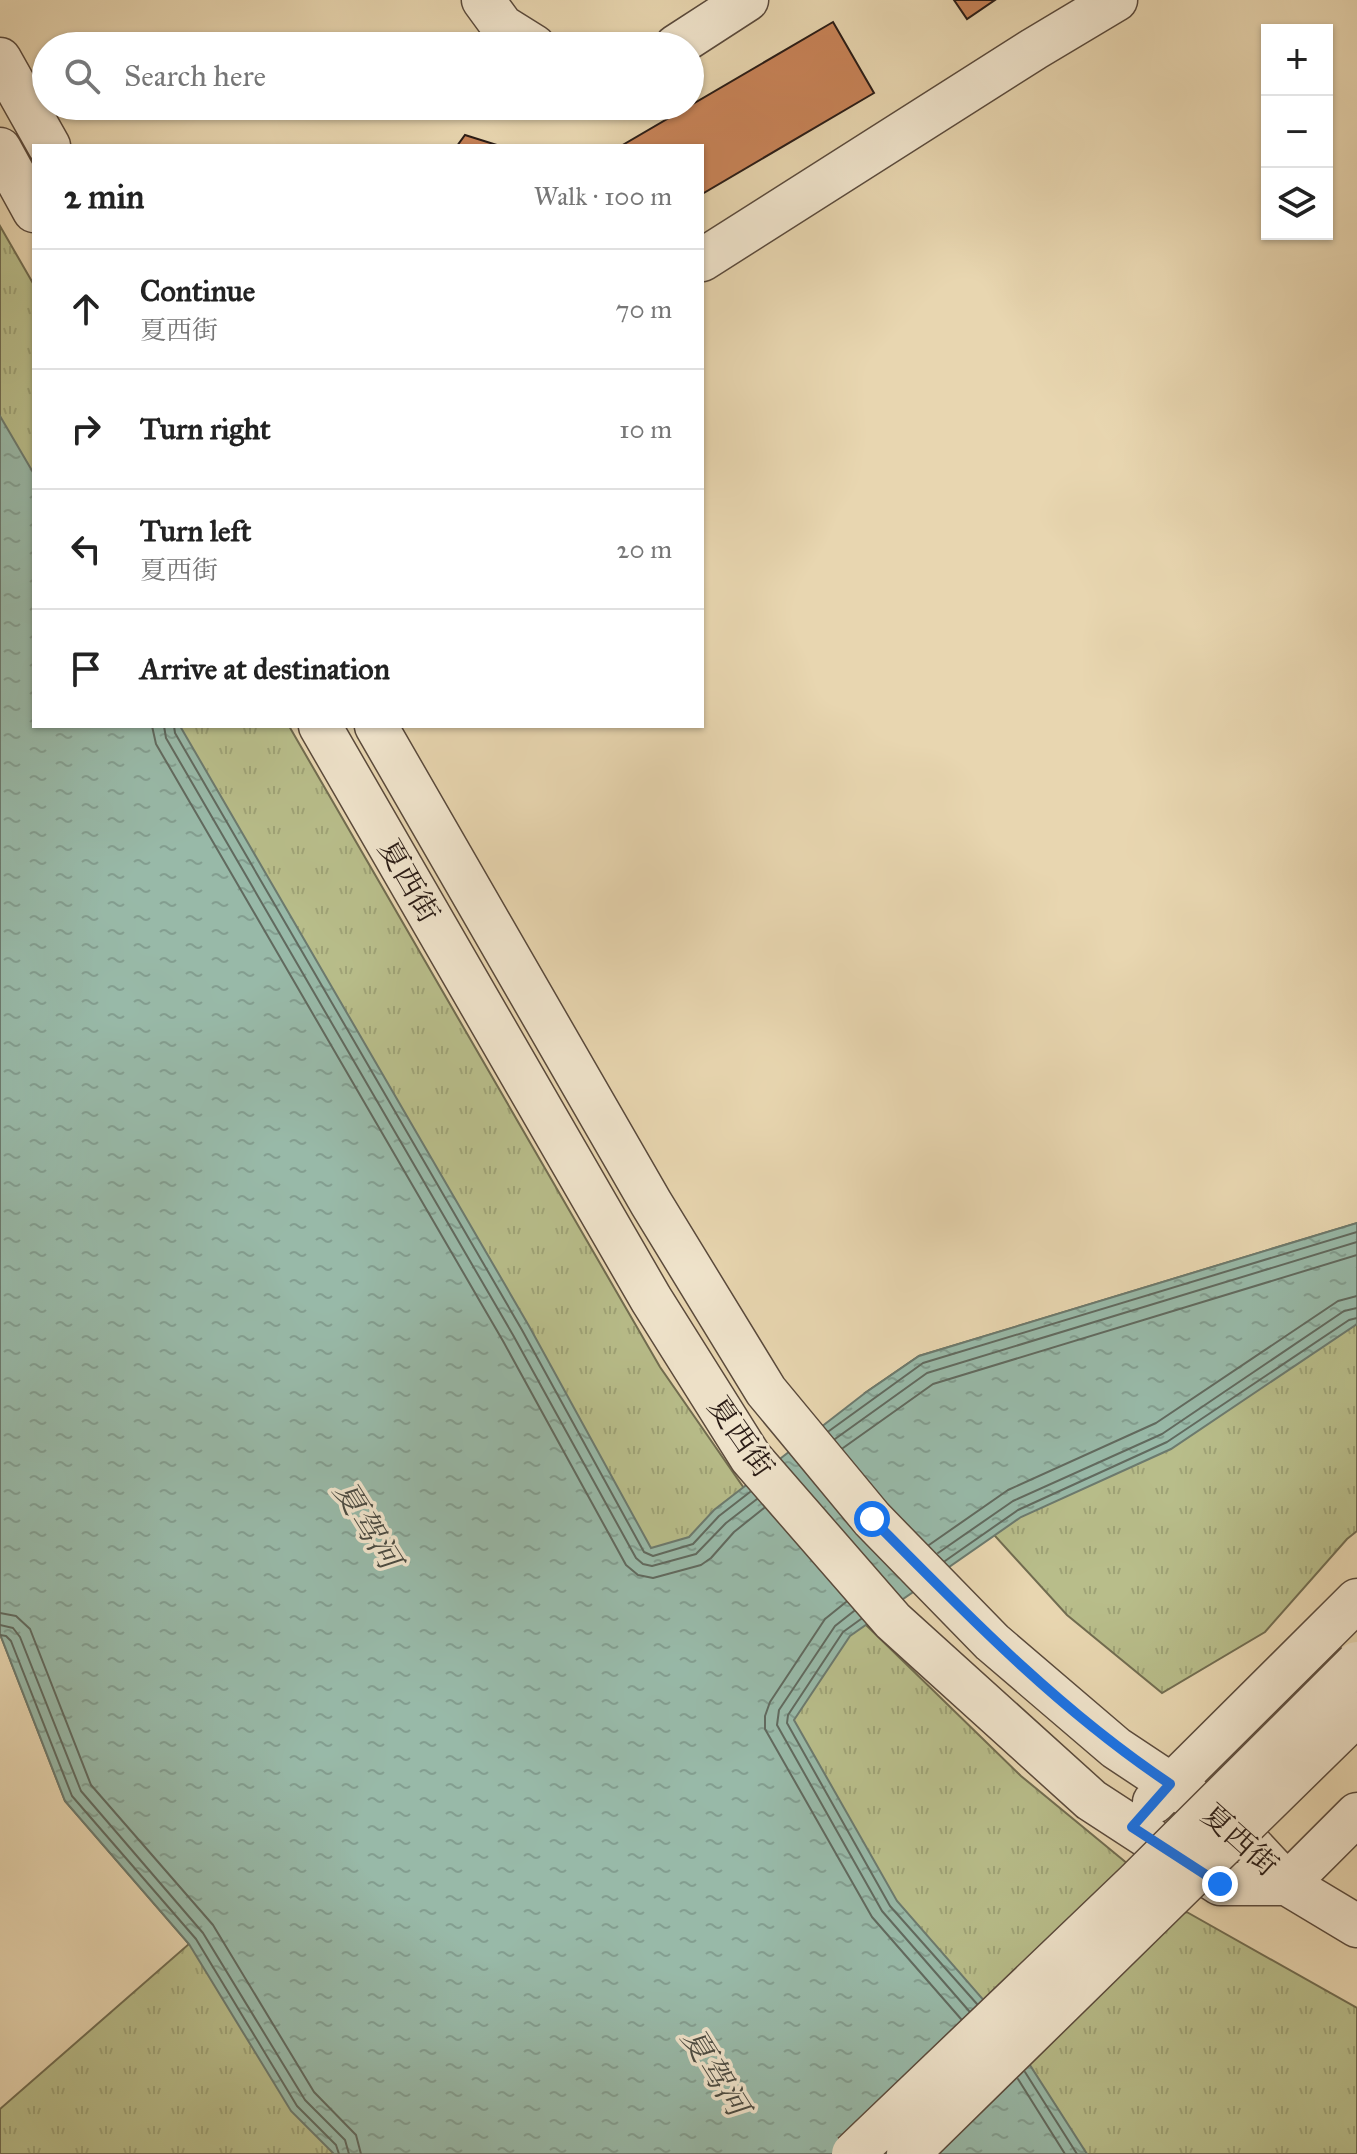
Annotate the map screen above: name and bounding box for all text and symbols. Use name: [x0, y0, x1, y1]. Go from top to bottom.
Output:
map controls: [1261, 24, 1333, 240]
button: +: [1261, 24, 1333, 96]
search box: [32, 32, 704, 120]
icon: search: [60, 54, 104, 98]
text: Search here: [124, 58, 266, 94]
button: −: [1261, 96, 1333, 168]
button: layers: [1261, 168, 1333, 240]
text: 2 min: [64, 176, 144, 217]
text: Walk · 100 m: [534, 180, 672, 212]
text: Continue: [140, 273, 255, 309]
icon: ahead: [64, 287, 108, 331]
text: 70 m: [616, 293, 672, 325]
text: 夏西街: [140, 314, 218, 346]
icon: right: [64, 407, 108, 451]
text: Turn right: [140, 411, 271, 447]
text: 10 m: [619, 413, 672, 445]
text: Turn left: [140, 513, 251, 549]
icon: left: [64, 527, 108, 571]
text: 20 m: [617, 533, 672, 565]
text: 夏西街: [140, 554, 218, 586]
icon: arrive: [64, 647, 108, 691]
text: Arrive at destination: [140, 651, 390, 687]
street label: 夏西街: [371, 833, 447, 929]
street label: 夏西街: [700, 1390, 782, 1484]
water label: 夏驾河: [325, 1474, 412, 1580]
route start: [854, 1501, 890, 1537]
street label: 夏西街: [1195, 1797, 1285, 1883]
route end: [1202, 1866, 1238, 1902]
water label: 夏驾河: [673, 2021, 760, 2127]

